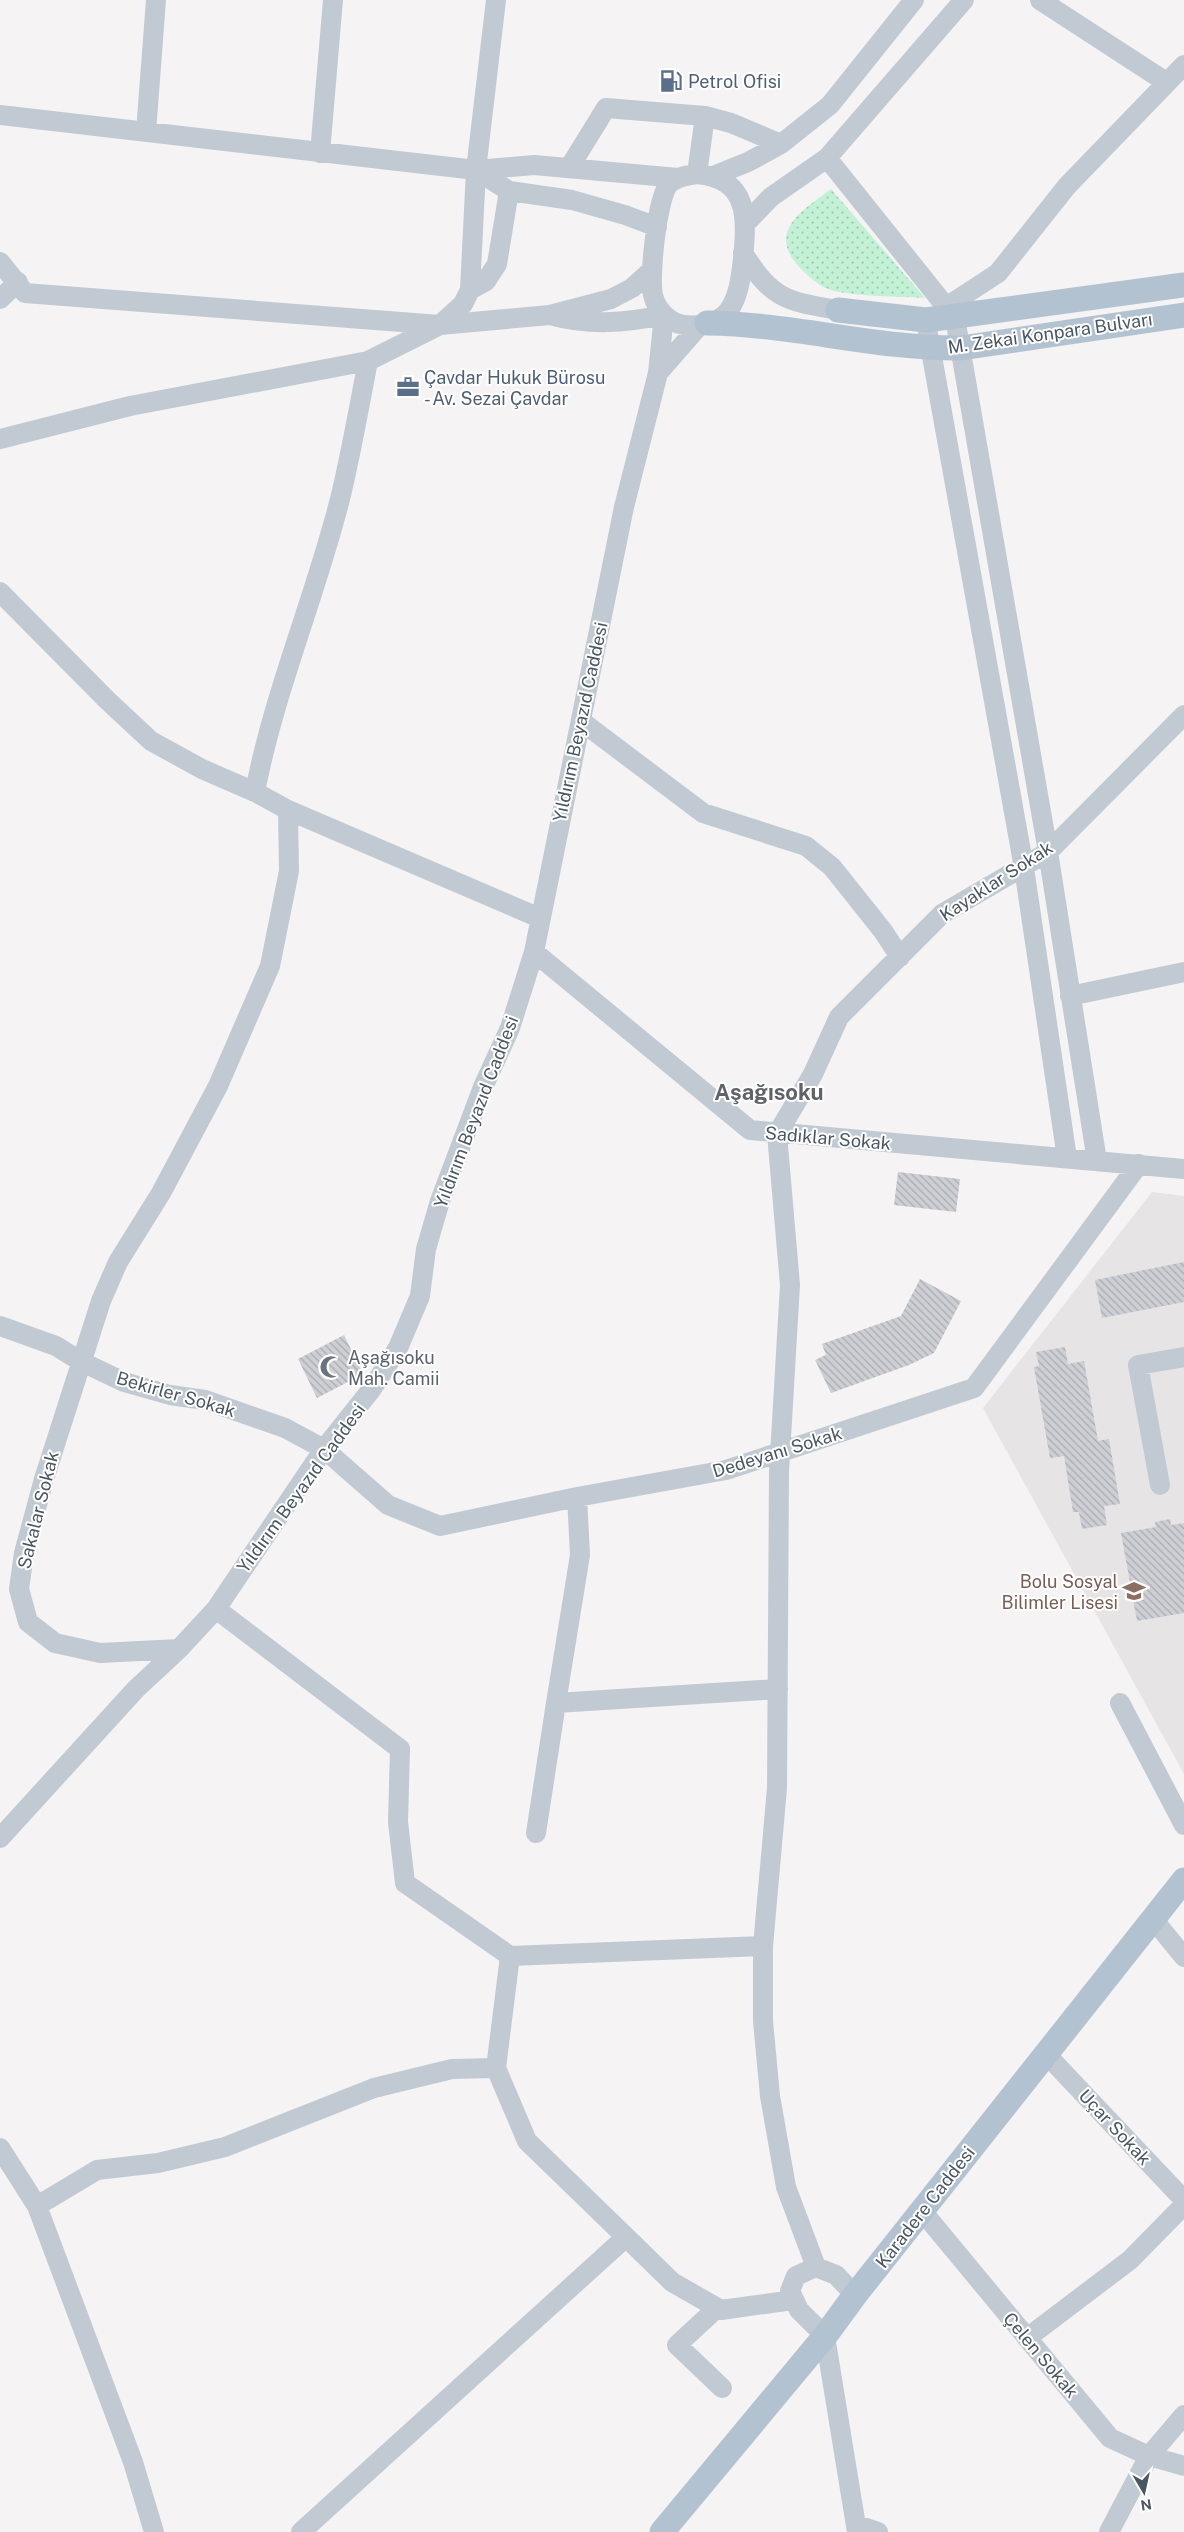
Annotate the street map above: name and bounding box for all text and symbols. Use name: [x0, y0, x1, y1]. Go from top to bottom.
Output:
fuel station icon: Petrol Ofisi: [658, 68, 684, 94]
place label: Petrol Ofisi: [688, 71, 781, 92]
street label: M. Zekai Konpara Bulvarı: [946, 308, 1154, 358]
place label: Çavdar Hukuk Bürosu - Av. Sezai Çavdar: [424, 367, 605, 409]
office icon: Çavdar Hukuk Bürosu - Av. Sezai Çavdar: [395, 374, 421, 400]
street label: Yıldırım Beyazıd Caddesi: [549, 620, 611, 824]
street label: Kayaklar Sokak: [936, 837, 1056, 925]
street label: Yıldırım Beyazıd Caddesi: [430, 1013, 522, 1211]
district label: Aşağısoku: [714, 1079, 824, 1105]
street label: Sadıklar Sokak: [764, 1122, 892, 1154]
place label: Aşağısoku Mah. Camii: [348, 1347, 439, 1389]
mosque icon: Aşağısoku Mah. Camii: [318, 1354, 344, 1380]
street label: Bekirler Sokak: [114, 1367, 238, 1421]
street label: Yıldırım Beyazıd Caddesi: [233, 1399, 369, 1577]
street label: Dedeyanı Sokak: [710, 1422, 844, 1482]
street label: Sakalar Sokak: [13, 1449, 63, 1571]
place label: Bolu Sosyal Bilimler Lisesi: [1002, 1571, 1118, 1613]
school or university icon: Bolu Sosyal Bilimler Lisesi: [1121, 1578, 1147, 1604]
street label: Uçar Sokak: [1075, 2085, 1155, 2169]
street label: Karadere Caddesi: [871, 2142, 979, 2272]
street label: Çelen Sokak: [999, 2308, 1083, 2402]
north arrow: [1119, 2467, 1169, 2517]
text: N: [1139, 2496, 1153, 2514]

